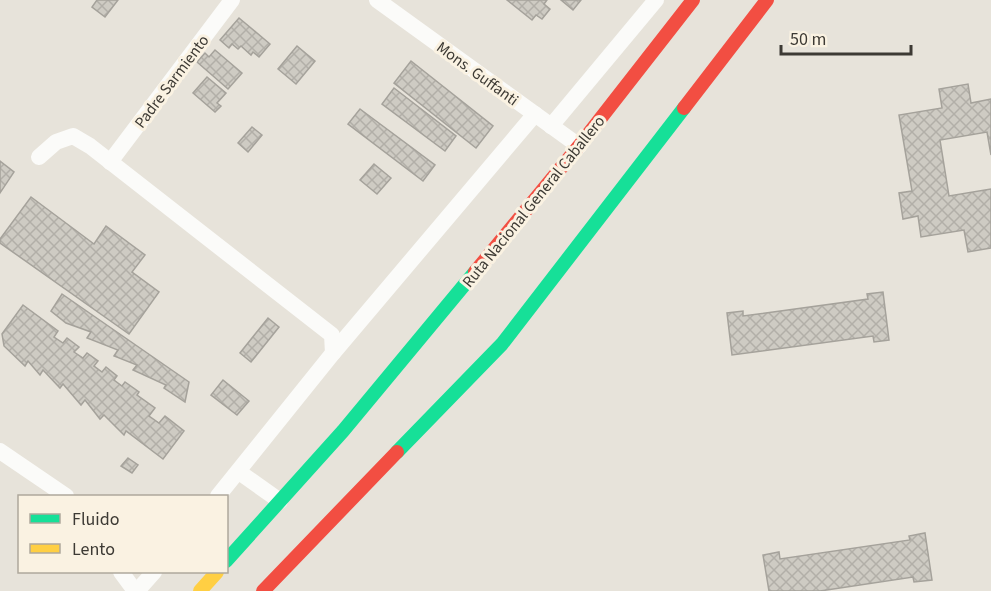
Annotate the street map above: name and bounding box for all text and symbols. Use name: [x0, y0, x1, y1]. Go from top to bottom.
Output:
scale bar: [781, 18, 912, 56]
text: 50 m: [790, 27, 826, 52]
street label: Padre Sarmiento: [129, 30, 214, 133]
street label: Mons. Guffanti: [432, 37, 523, 111]
street label: Ruta Nacional General Caballero: [457, 111, 610, 292]
legend: [18, 495, 228, 573]
text: Fluido: [72, 507, 119, 532]
text: Lento: [72, 537, 115, 562]

